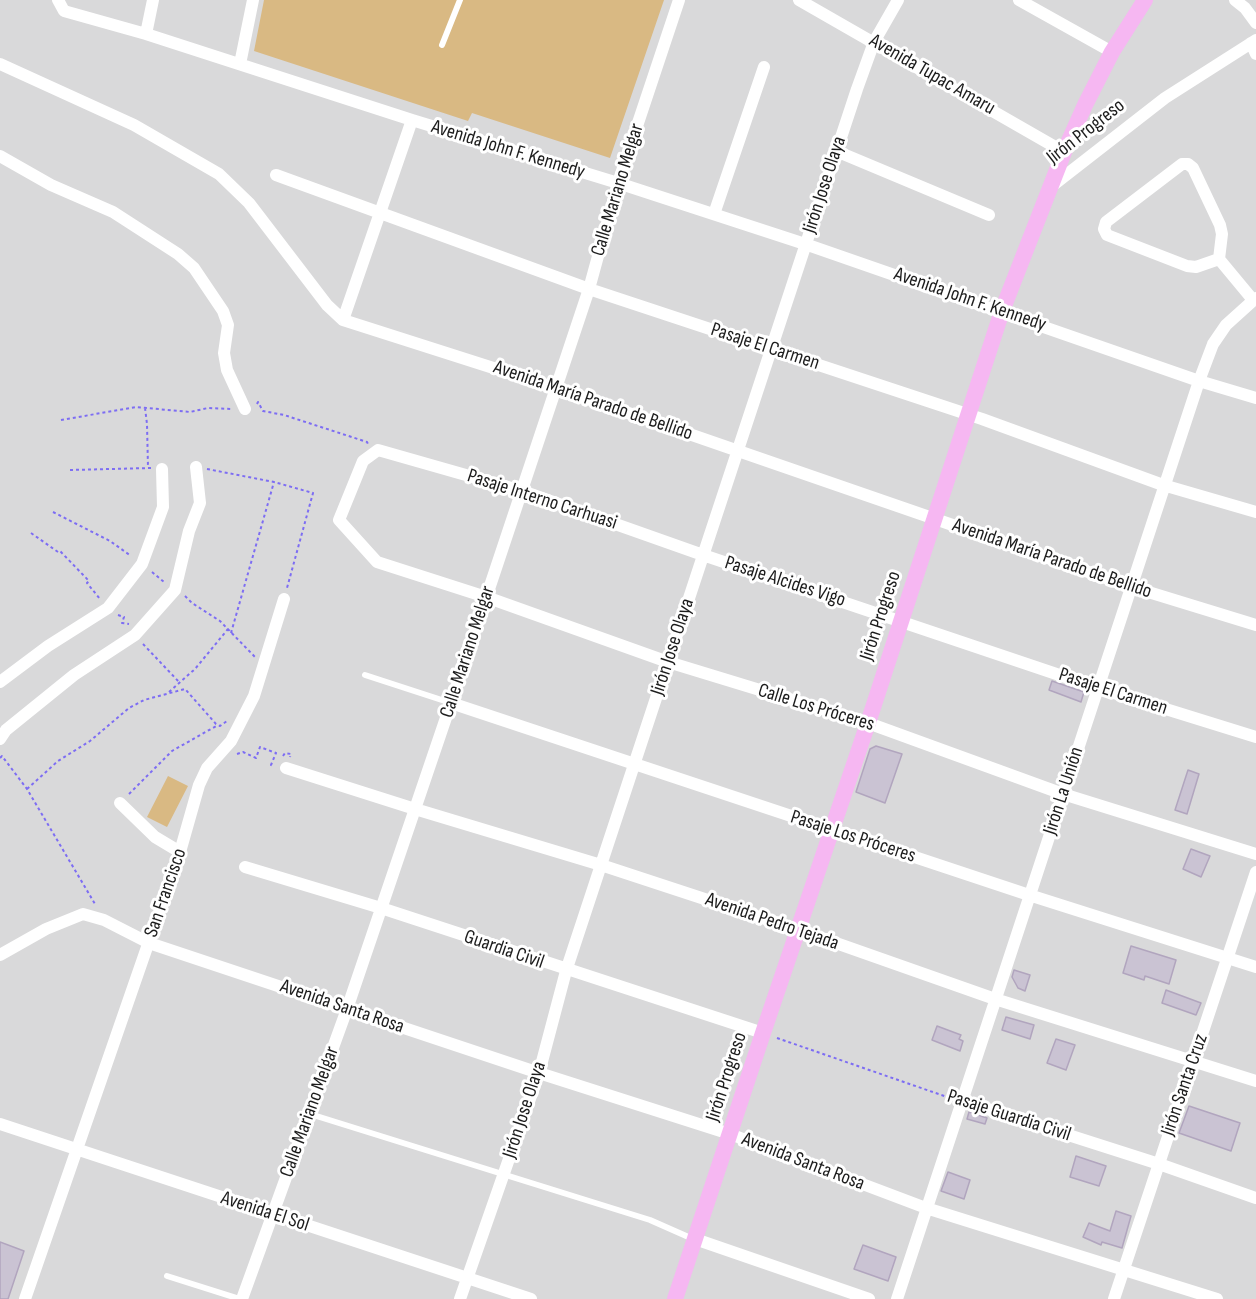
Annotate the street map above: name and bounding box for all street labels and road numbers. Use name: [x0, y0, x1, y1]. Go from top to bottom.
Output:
street label: Avenida Tupac Amaru: [865, 29, 999, 121]
street label: Jirón Progreso: [1042, 94, 1130, 170]
street label: Avenida John F. Kennedy: [428, 115, 588, 185]
street label: Calle Mariano Melgar: [586, 121, 650, 259]
street label: Jirón Jose Olaya: [798, 134, 852, 236]
street label: Avenida John F. Kennedy: [891, 263, 1049, 337]
street label: Pasaje El Carmen: [708, 318, 822, 376]
street label: Avenida María Parado de Bellido: [490, 356, 696, 446]
street label: Pasaje Interno Carhuasi: [464, 464, 620, 536]
street label: Avenida María Parado de Bellido: [949, 514, 1155, 604]
street label: Pasaje Alcides Vigo: [722, 551, 848, 613]
street label: Jirón Progreso: [855, 568, 907, 664]
street label: Calle Mariano Melgar: [435, 583, 501, 721]
street label: Jirón Jose Olaya: [646, 596, 700, 698]
street label: Pasaje El Carmen: [1056, 663, 1170, 721]
street label: Calle Los Próceres: [755, 679, 877, 737]
street label: Jirón La Unión: [1039, 744, 1089, 838]
street label: Pasaje Los Próceres: [787, 805, 919, 869]
street label: San Francisco: [140, 845, 192, 941]
street label: Avenida Pedro Tejada: [702, 888, 842, 956]
street label: Guardia Civil: [461, 925, 547, 975]
street label: Avenida Santa Rosa: [277, 975, 407, 1039]
street label: Jirón Progreso: [701, 1029, 753, 1125]
street label: Jirón Santa Cruz: [1156, 1031, 1214, 1139]
street label: Calle Mariano Melgar: [275, 1043, 345, 1181]
street label: Jirón Jose Olaya: [498, 1059, 552, 1161]
street label: Pasaje Guardia Civil: [944, 1085, 1074, 1147]
street label: Avenida Santa Rosa: [738, 1128, 868, 1196]
street label: Avenida El Sol: [218, 1187, 312, 1237]

